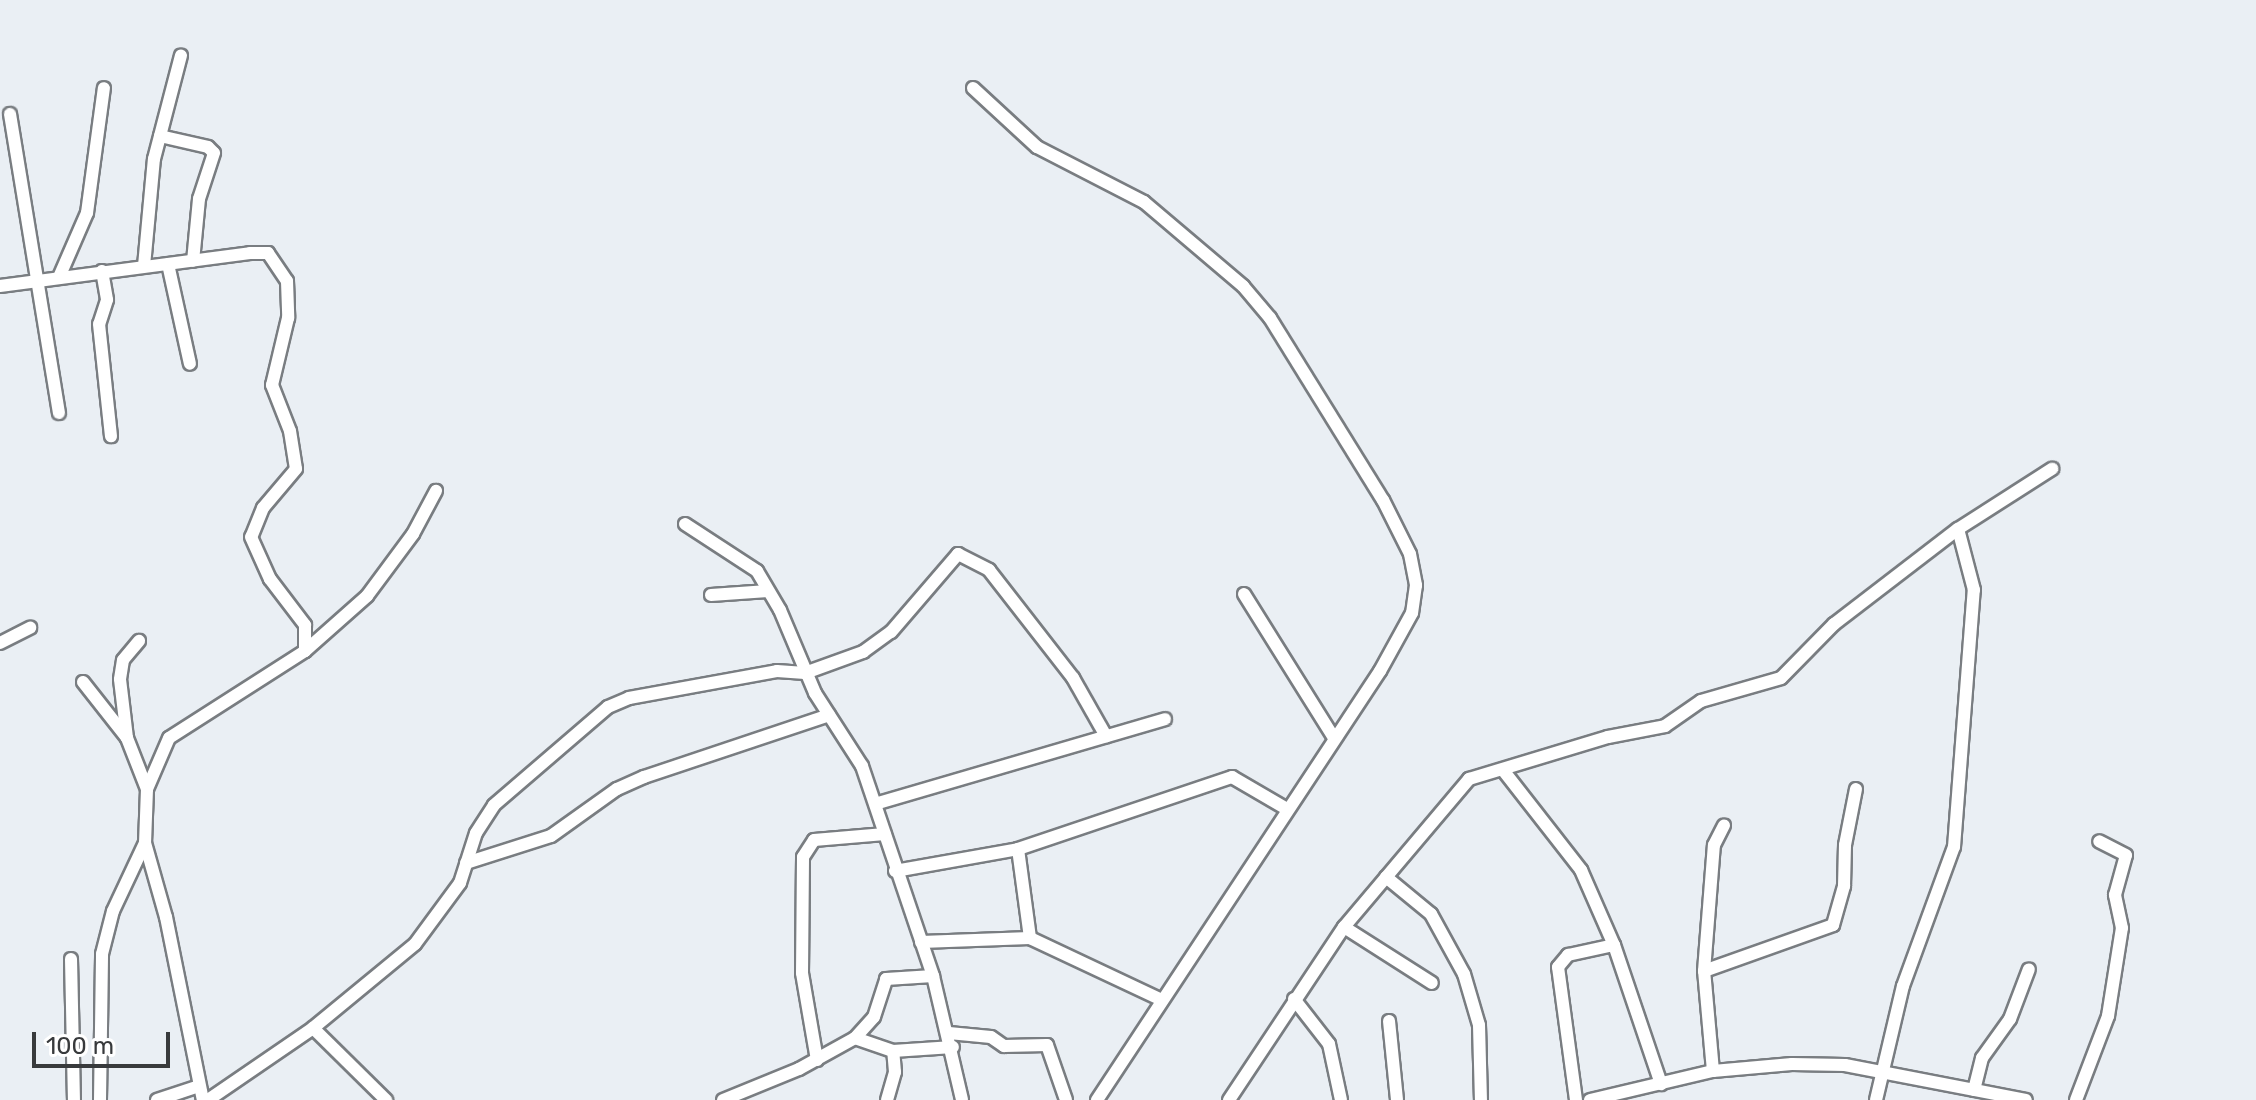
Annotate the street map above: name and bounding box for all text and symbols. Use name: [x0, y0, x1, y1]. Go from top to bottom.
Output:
scale bar: [36, 1016, 174, 1066]
text: 100 m: [46, 1032, 114, 1060]

